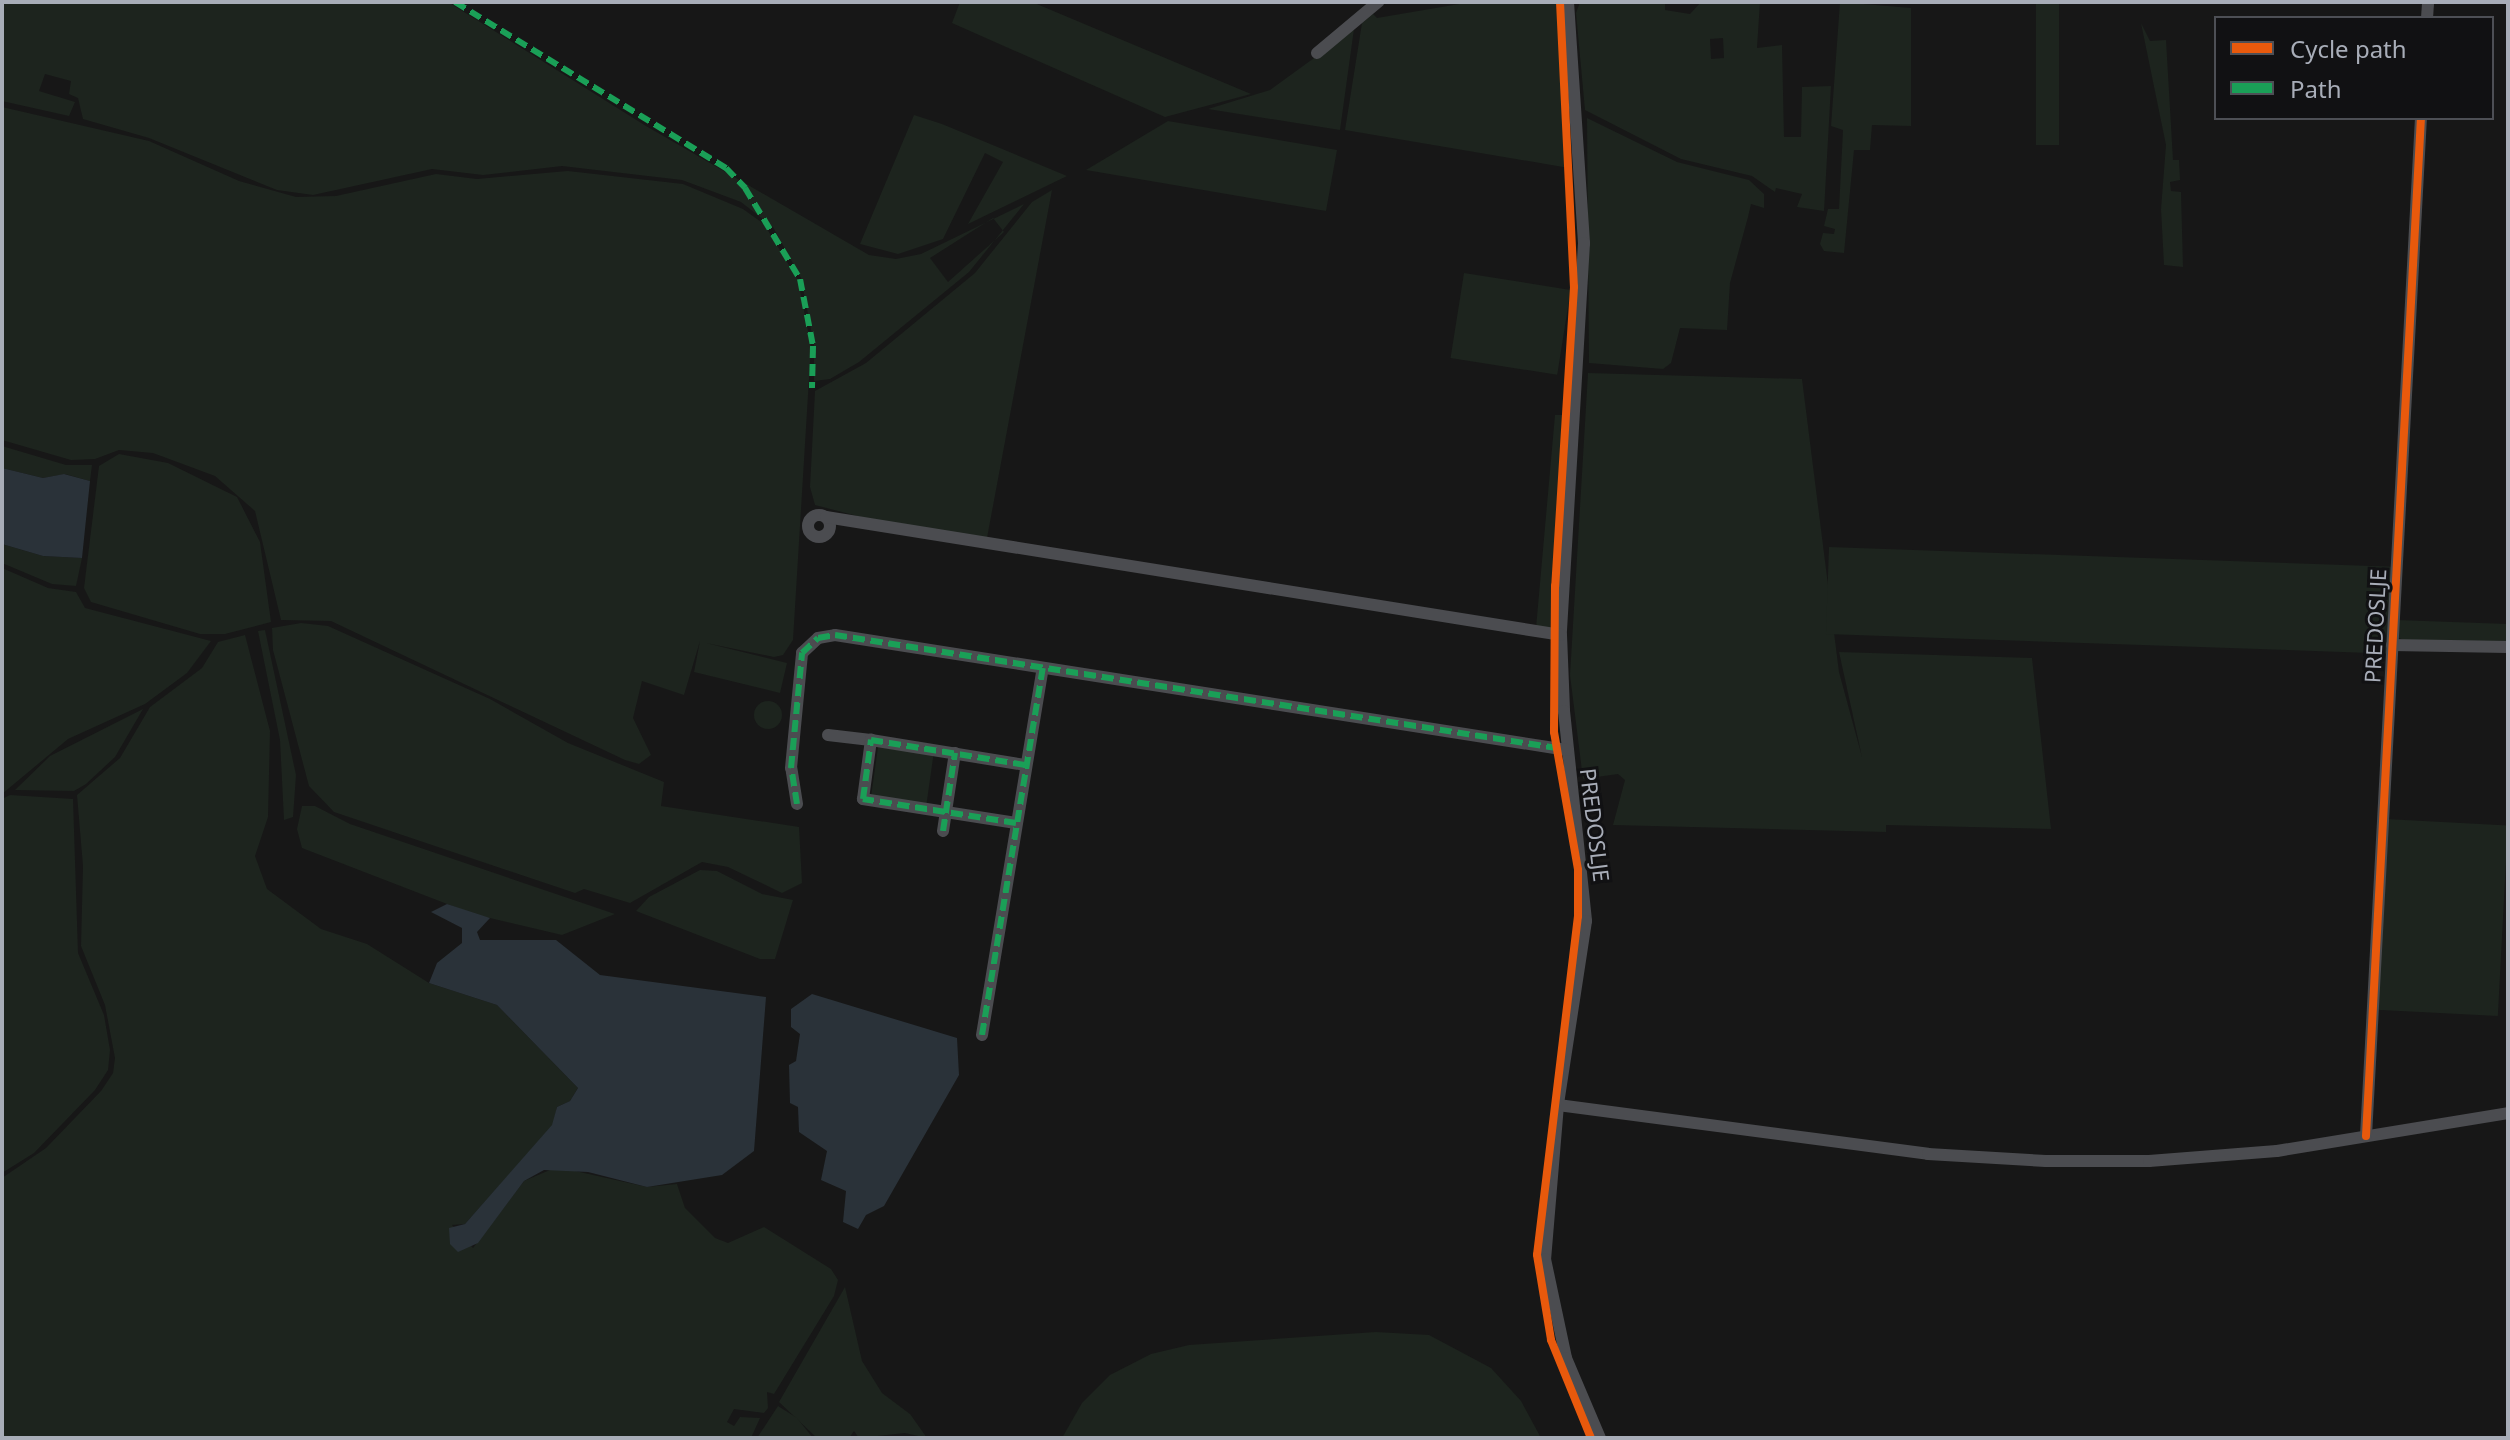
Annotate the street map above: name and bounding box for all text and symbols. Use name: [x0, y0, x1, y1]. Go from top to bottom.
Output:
legend: [2214, 16, 2494, 120]
text: Cycle path: [2290, 32, 2407, 65]
text: Path: [2290, 72, 2341, 105]
street label: PREDOSLJE: [2359, 568, 2391, 684]
street label: PREDOSLJE: [1575, 767, 1615, 883]

